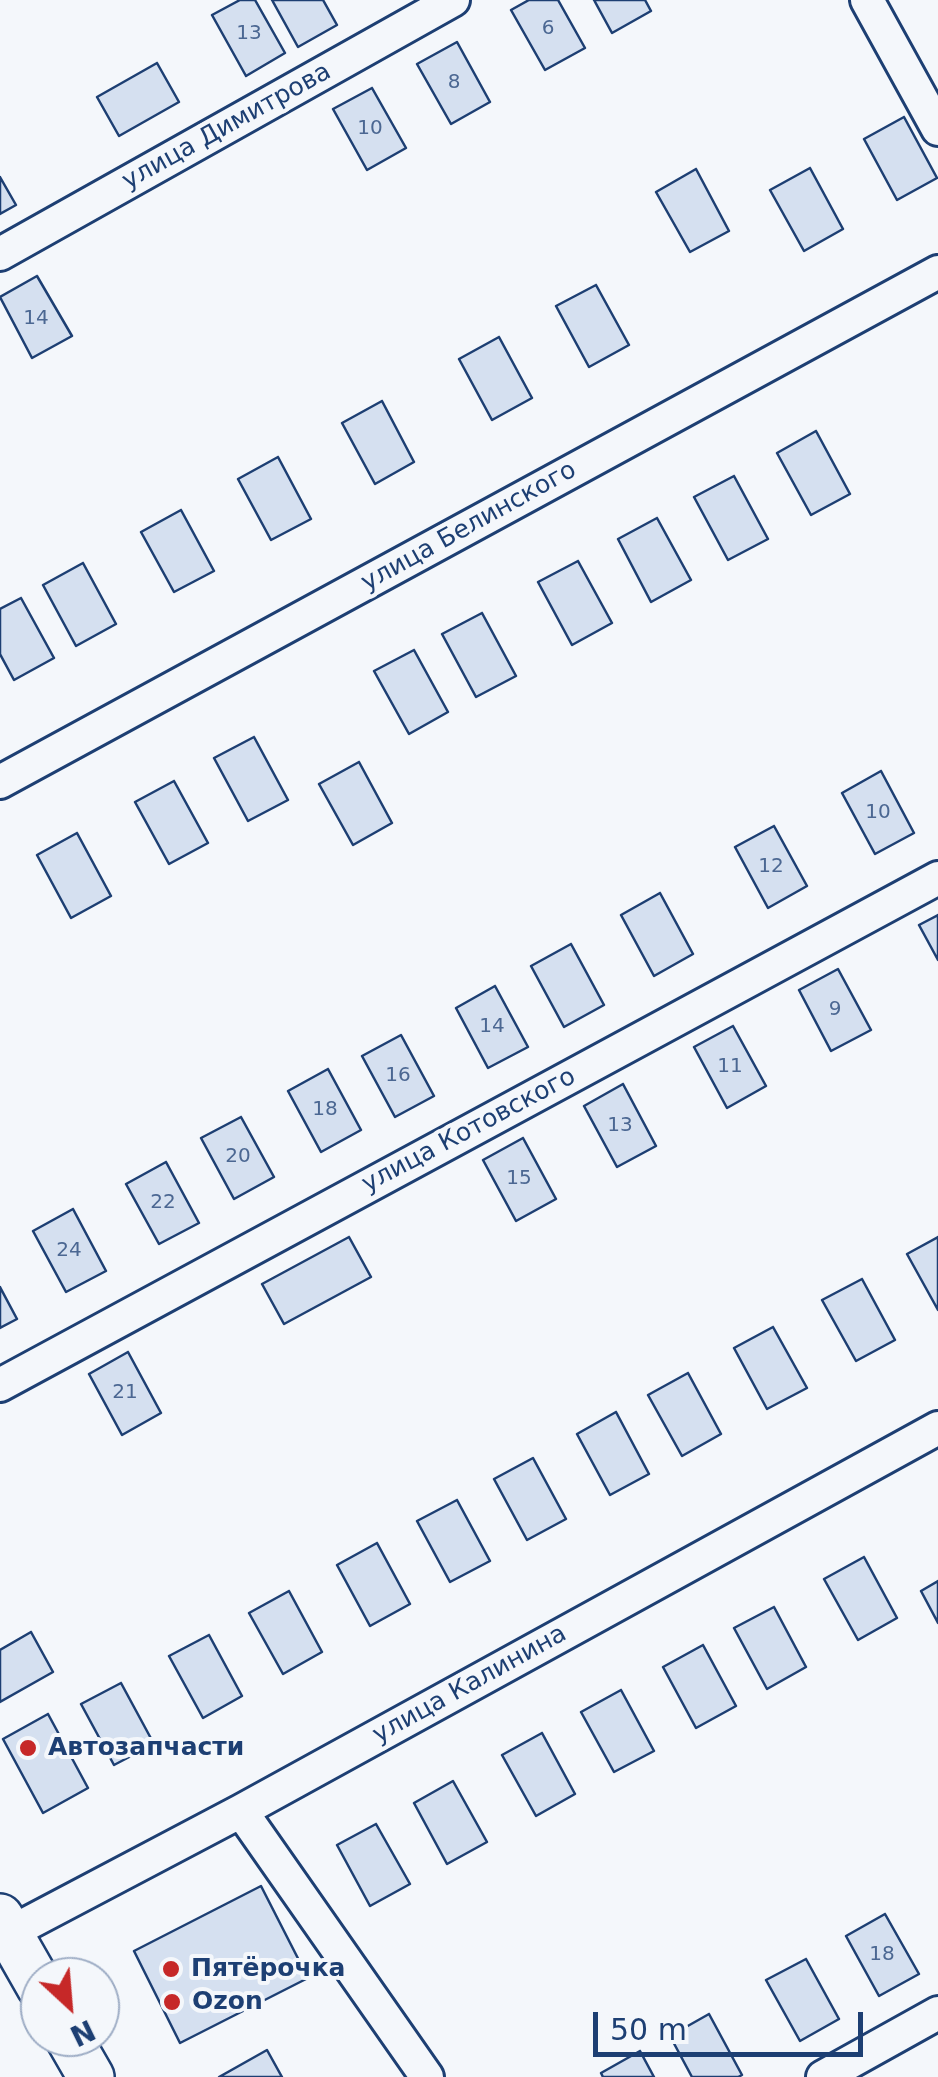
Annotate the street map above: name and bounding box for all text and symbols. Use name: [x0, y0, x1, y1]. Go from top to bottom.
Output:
house number: 6: [542, 17, 554, 41]
house number: 13: [236, 22, 262, 46]
street label: улица Димитрова: [117, 57, 337, 197]
house number: 8: [448, 71, 460, 95]
house number: 10: [357, 117, 383, 141]
house number: 14: [23, 307, 49, 331]
street label: улица Белинского: [356, 455, 582, 599]
house number: 10: [865, 801, 891, 825]
house number: 12: [758, 855, 784, 879]
house number: 9: [829, 998, 841, 1022]
house number: 14: [479, 1015, 505, 1039]
house number: 11: [717, 1055, 743, 1079]
street label: улица Котовского: [357, 1062, 581, 1200]
house number: 16: [385, 1064, 411, 1088]
house number: 18: [312, 1098, 338, 1122]
house number: 13: [607, 1114, 633, 1138]
house number: 20: [225, 1145, 251, 1169]
house number: 15: [506, 1167, 532, 1191]
house number: 22: [150, 1191, 176, 1215]
house number: 24: [56, 1239, 82, 1263]
house number: 21: [112, 1381, 138, 1405]
street label: улица Калинина: [368, 1619, 572, 1751]
place label: Автозапчасти: [48, 1733, 244, 1763]
marker: Автозапчасти: [17, 1737, 39, 1759]
house number: 18: [869, 1943, 895, 1967]
place label: Пятёрочка: [191, 1954, 345, 1984]
north arrow: [20, 1957, 120, 2057]
marker: Пятёрочка: [160, 1958, 182, 1980]
place label: Ozon: [192, 1987, 263, 2017]
marker: Ozon: [161, 1991, 183, 2013]
scale bar: [598, 1992, 868, 2054]
text: 50 m: [610, 2012, 687, 2047]
text: N: [65, 2013, 100, 2053]

